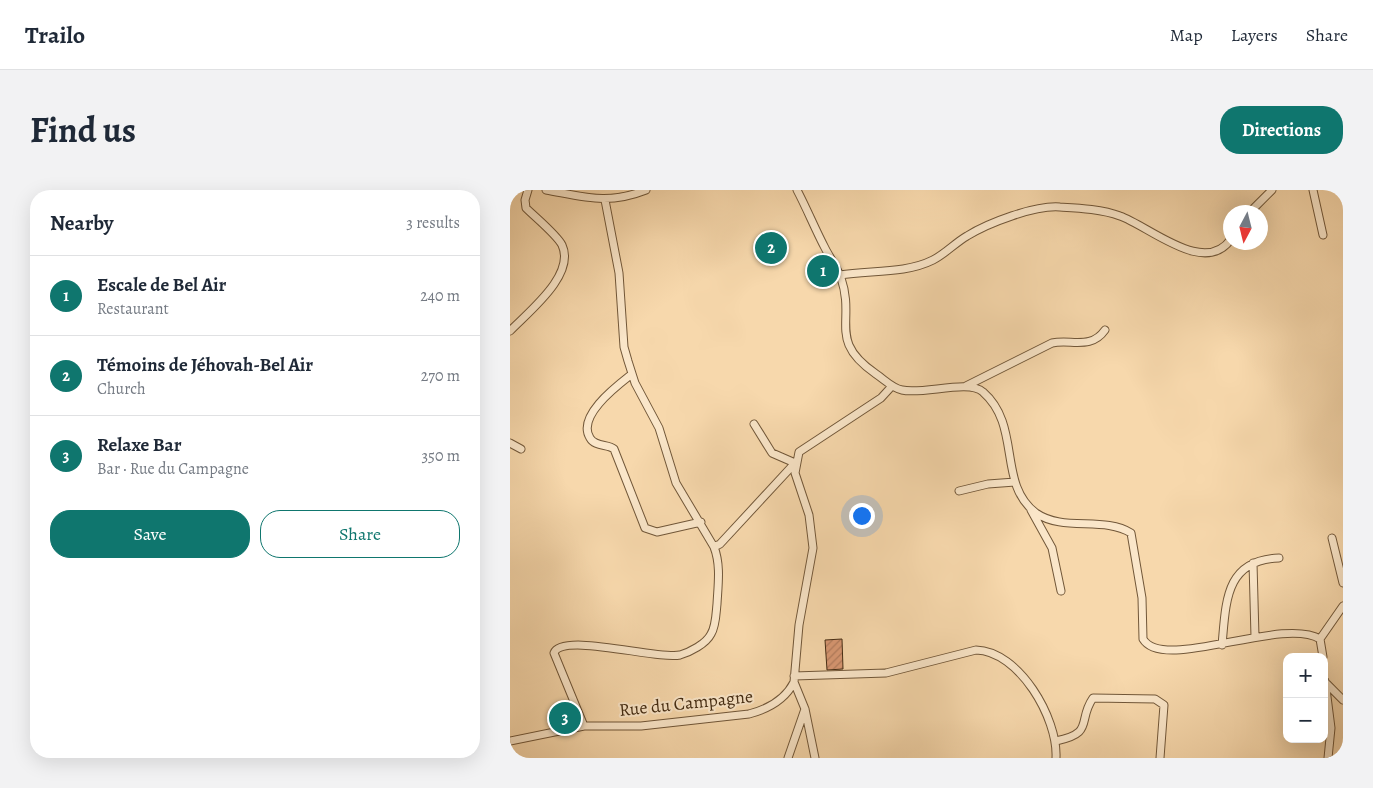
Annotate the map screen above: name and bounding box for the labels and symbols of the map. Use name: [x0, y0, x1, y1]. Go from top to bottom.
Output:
north arrow: [1223, 205, 1268, 250]
pin: 2: [755, 229, 787, 267]
pin: 1: [807, 252, 839, 290]
your location: [849, 503, 875, 529]
street label: Rue du Campagne: [618, 684, 754, 722]
pin: 3: [549, 699, 581, 737]

